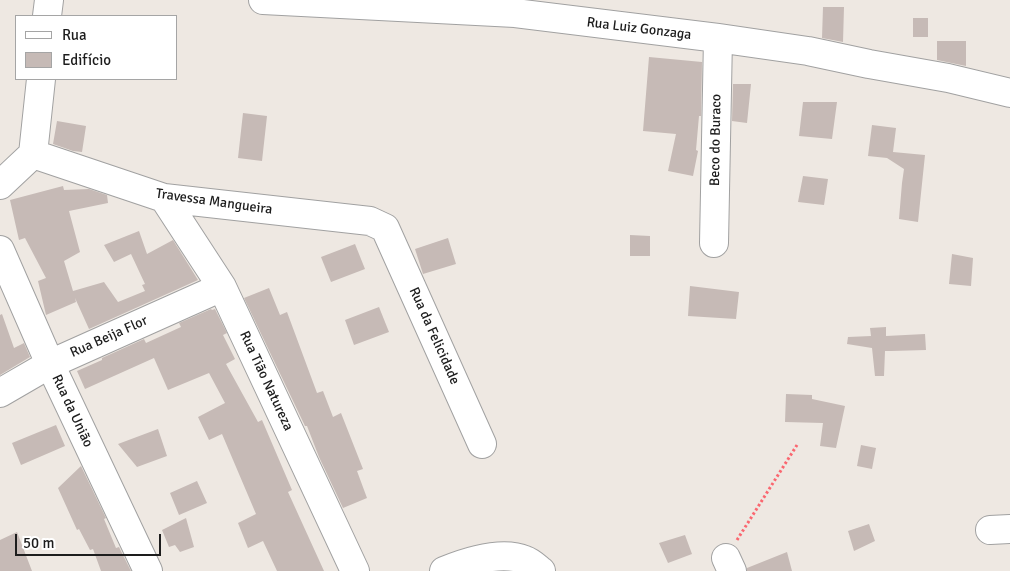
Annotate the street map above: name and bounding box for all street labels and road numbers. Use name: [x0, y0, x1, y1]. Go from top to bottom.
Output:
street label: Rua Luiz Gonzaga: [586, 14, 692, 44]
street label: Beco do Buraco: [707, 94, 725, 186]
street label: Travessa Mangueira: [155, 185, 273, 219]
street label: Rua da Felicidade: [405, 285, 463, 387]
street label: Rua Beija Flor: [68, 312, 150, 362]
street label: Rua Tião Natureza: [236, 328, 296, 434]
street label: Rua da União: [48, 372, 96, 450]

